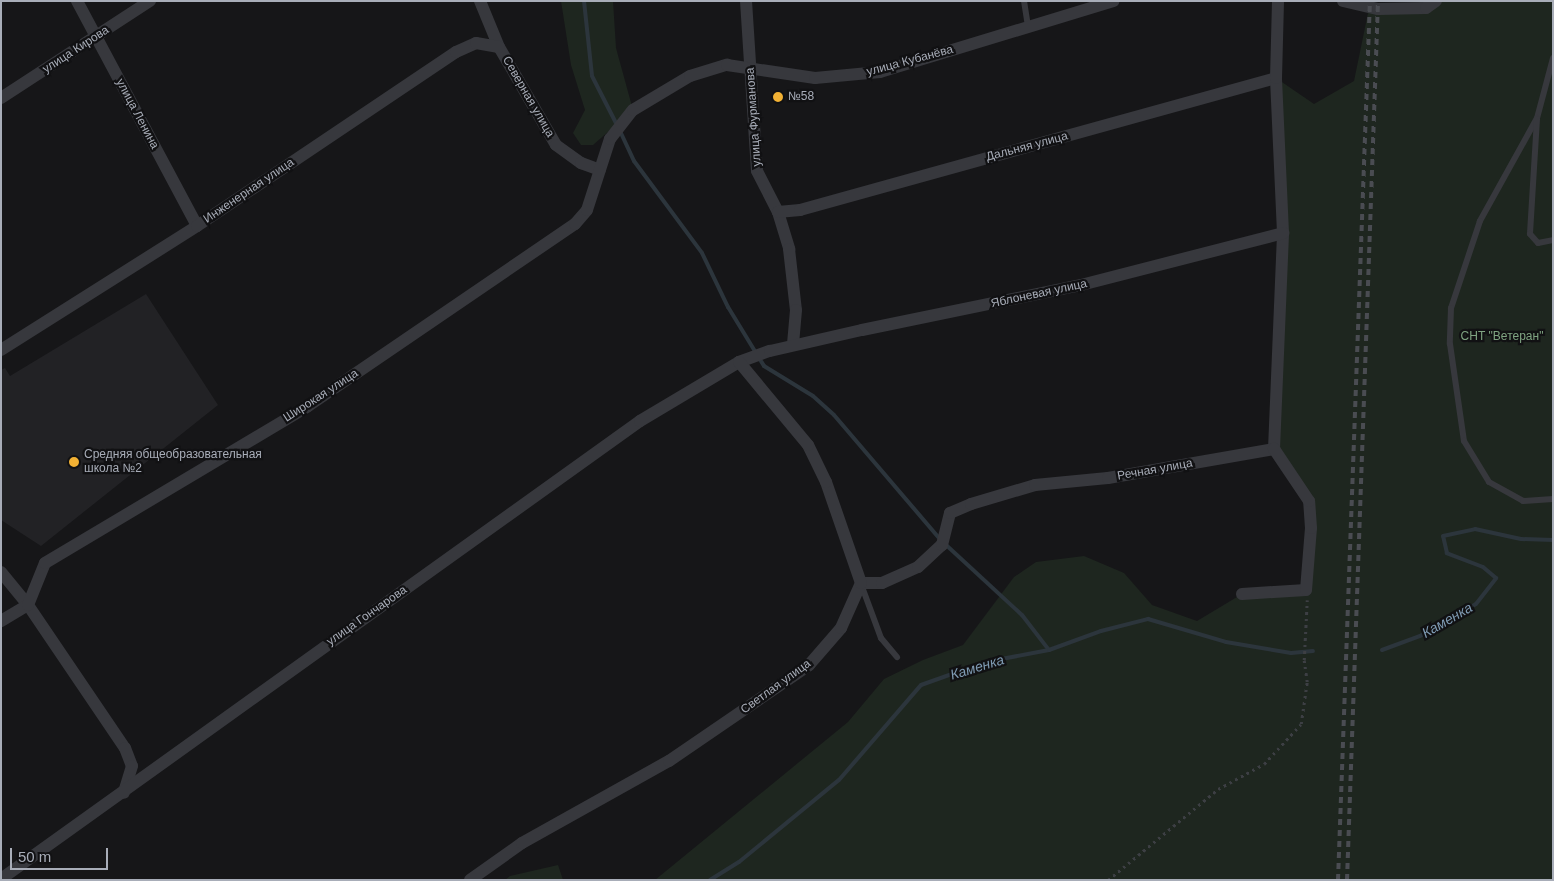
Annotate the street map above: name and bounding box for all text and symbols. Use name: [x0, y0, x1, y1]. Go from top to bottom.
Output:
street label: улица Кирова: [40, 23, 112, 77]
street label: улица Кубанёва: [865, 43, 955, 79]
street label: Северная улица: [499, 54, 557, 140]
street label: улица Фурманова: [743, 67, 765, 167]
street label: улица Ленина: [112, 76, 162, 152]
place label: №58: [788, 90, 814, 104]
marker: №58: [772, 91, 784, 103]
street label: Дальняя улица: [985, 129, 1069, 165]
street label: Инженерная улица: [201, 155, 297, 227]
street label: Яблоневая улица: [990, 277, 1088, 311]
park label: СНТ "Ветеран": [1461, 330, 1543, 344]
street label: Широкая улица: [281, 367, 361, 425]
place label: Средняя общеобразовательная школа №2: [84, 448, 262, 476]
marker: Средняя общеобразовательная школа №2: [68, 456, 80, 468]
street label: Речная улица: [1116, 456, 1194, 484]
street label: улица Гончарова: [324, 583, 410, 649]
water label: Каменка: [1419, 599, 1475, 641]
water label: Каменка: [948, 651, 1006, 683]
street label: Светлая улица: [738, 657, 814, 717]
scale bar: [12, 838, 110, 870]
text: 50 m: [18, 848, 51, 865]

